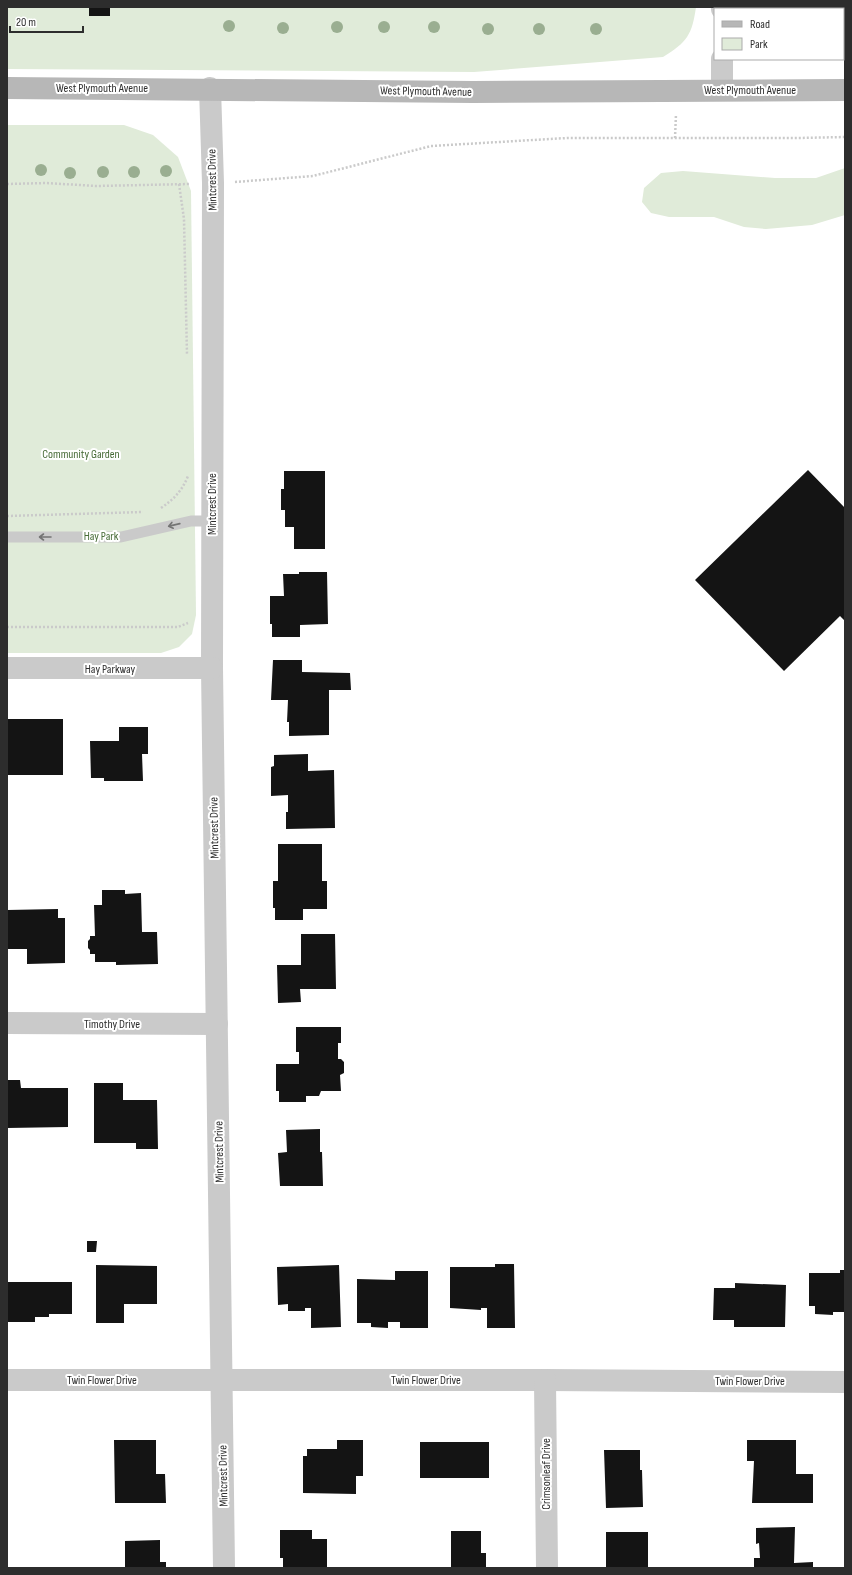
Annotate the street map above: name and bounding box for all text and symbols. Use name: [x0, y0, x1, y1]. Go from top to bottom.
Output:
scale bar: [10, 8, 83, 34]
legend: [714, 8, 844, 60]
text: 20 m: [16, 15, 36, 30]
text: Road: [750, 17, 770, 32]
text: Park: [750, 37, 768, 52]
street label: West Plymouth Avenue: [56, 81, 148, 96]
street label: West Plymouth Avenue: [380, 83, 472, 100]
street label: West Plymouth Avenue: [704, 83, 796, 98]
street label: Mintcrest Drive: [204, 149, 221, 211]
park label: Community Garden: [42, 447, 120, 462]
street label: Mintcrest Drive: [205, 473, 220, 535]
one-way arrow: [168, 522, 181, 530]
park label: Hay Park: [84, 529, 119, 544]
one-way arrow: [39, 533, 52, 541]
street label: Hay Parkway: [85, 662, 136, 677]
street label: Mintcrest Drive: [206, 797, 223, 859]
street label: Timothy Drive: [84, 1017, 140, 1032]
street label: Mintcrest Drive: [211, 1121, 228, 1183]
street label: Twin Flower Drive: [67, 1373, 137, 1388]
street label: Twin Flower Drive: [391, 1373, 461, 1388]
street label: Twin Flower Drive: [715, 1374, 785, 1389]
street label: Crimsonleaf Drive: [539, 1438, 554, 1510]
street label: Mintcrest Drive: [215, 1445, 232, 1507]

